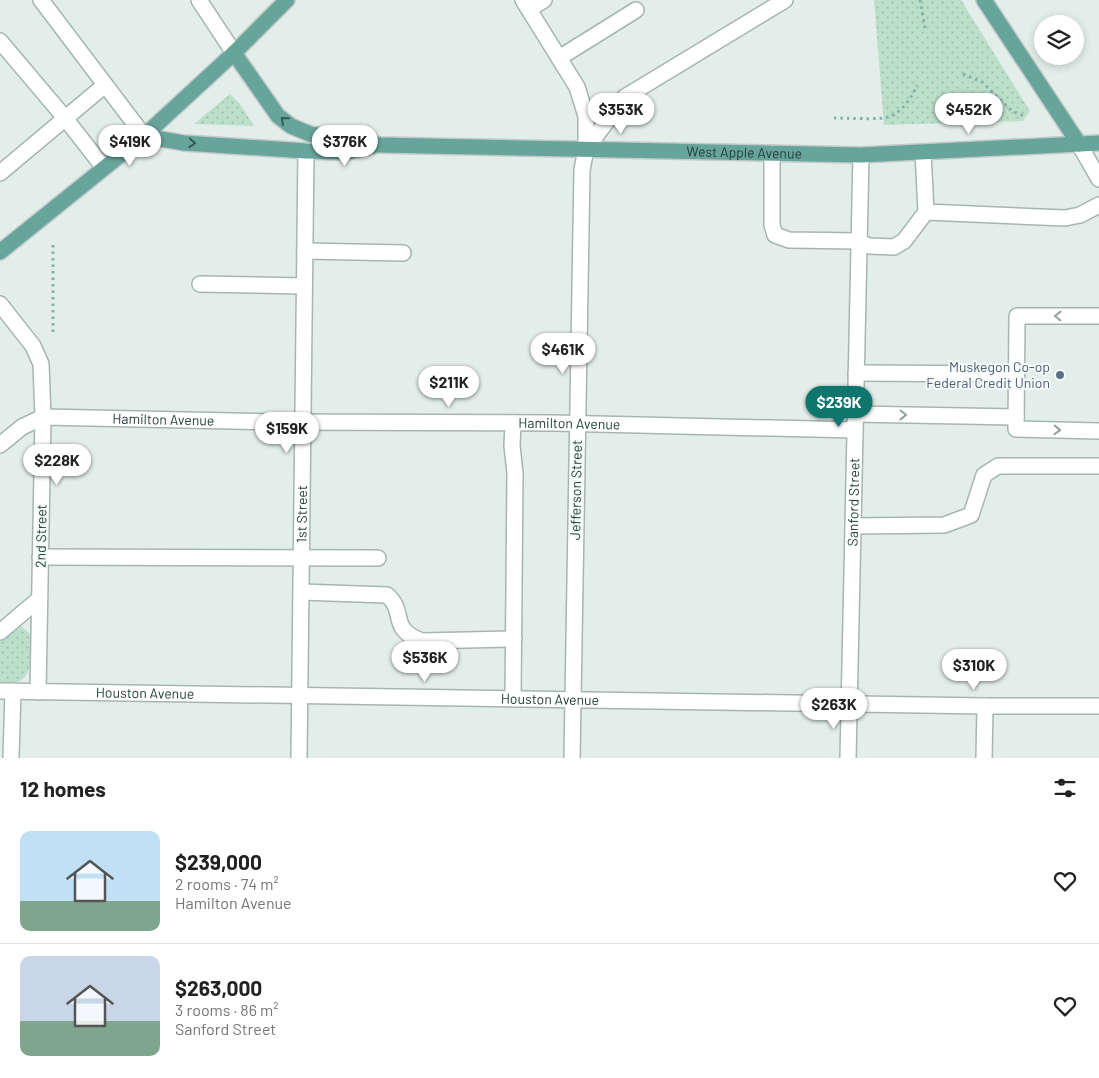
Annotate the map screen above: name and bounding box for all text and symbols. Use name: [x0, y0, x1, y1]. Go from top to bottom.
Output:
map controls: [1034, 15, 1084, 65]
button: layers: [1034, 15, 1084, 65]
pin: $353K: [586, 92, 656, 135]
pin: $452K: [934, 92, 1004, 135]
text: $353K: [598, 99, 644, 118]
text: $452K: [946, 99, 992, 118]
one-way arrow: [280, 116, 289, 125]
pin: $419K: [95, 124, 165, 167]
pin: $376K: [310, 124, 380, 167]
text: $419K: [109, 131, 151, 150]
text: $376K: [323, 131, 367, 150]
one-way arrow: [188, 138, 196, 149]
street label: West Apple Avenue: [686, 142, 802, 162]
one-way arrow: [1054, 311, 1062, 321]
pin: $461K: [528, 332, 598, 375]
text: $461K: [542, 339, 585, 358]
place label: Muskegon Co-op Federal Credit Union: [926, 358, 1050, 391]
pin: $211K: [414, 366, 484, 408]
marker: Muskegon Co-op Federal Credit Union: [1054, 369, 1066, 381]
text: $211K: [429, 372, 469, 391]
pin: $239K: [804, 386, 874, 428]
text: $239K: [816, 392, 862, 411]
street label: Hamilton Avenue: [112, 409, 215, 429]
one-way arrow: [900, 410, 908, 420]
pin: $159K: [252, 412, 322, 454]
street label: Hamilton Avenue: [518, 414, 621, 433]
text: $159K: [266, 418, 308, 437]
one-way arrow: [1054, 425, 1062, 435]
street label: Jefferson Street: [566, 440, 585, 540]
pin: $228K: [22, 444, 92, 486]
text: $228K: [34, 450, 80, 469]
street label: Sanford Street: [844, 458, 862, 547]
street label: 1st Street: [292, 485, 310, 543]
street label: 2nd Street: [31, 504, 50, 568]
pin: $536K: [390, 640, 460, 683]
text: $536K: [402, 647, 448, 666]
pin: $310K: [939, 648, 1009, 691]
text: $310K: [953, 655, 995, 674]
street label: Houston Avenue: [96, 683, 194, 702]
pin: $263K: [799, 688, 869, 730]
street label: Houston Avenue: [501, 690, 599, 708]
text: $263K: [811, 694, 857, 713]
icon: filters: [1051, 774, 1079, 802]
text: 12 homes: [20, 776, 106, 801]
text: $239,000: [175, 849, 262, 874]
icon: home: [60, 851, 120, 911]
icon: heart: [1051, 867, 1079, 895]
text: 2 rooms · 74 m²: [175, 874, 279, 893]
text: Hamilton Avenue: [175, 893, 292, 912]
text: $263,000: [175, 975, 262, 1000]
icon: home: [60, 976, 120, 1036]
icon: heart: [1051, 992, 1079, 1020]
text: 3 rooms · 86 m²: [175, 1000, 279, 1019]
text: Sanford Street: [175, 1019, 276, 1038]

